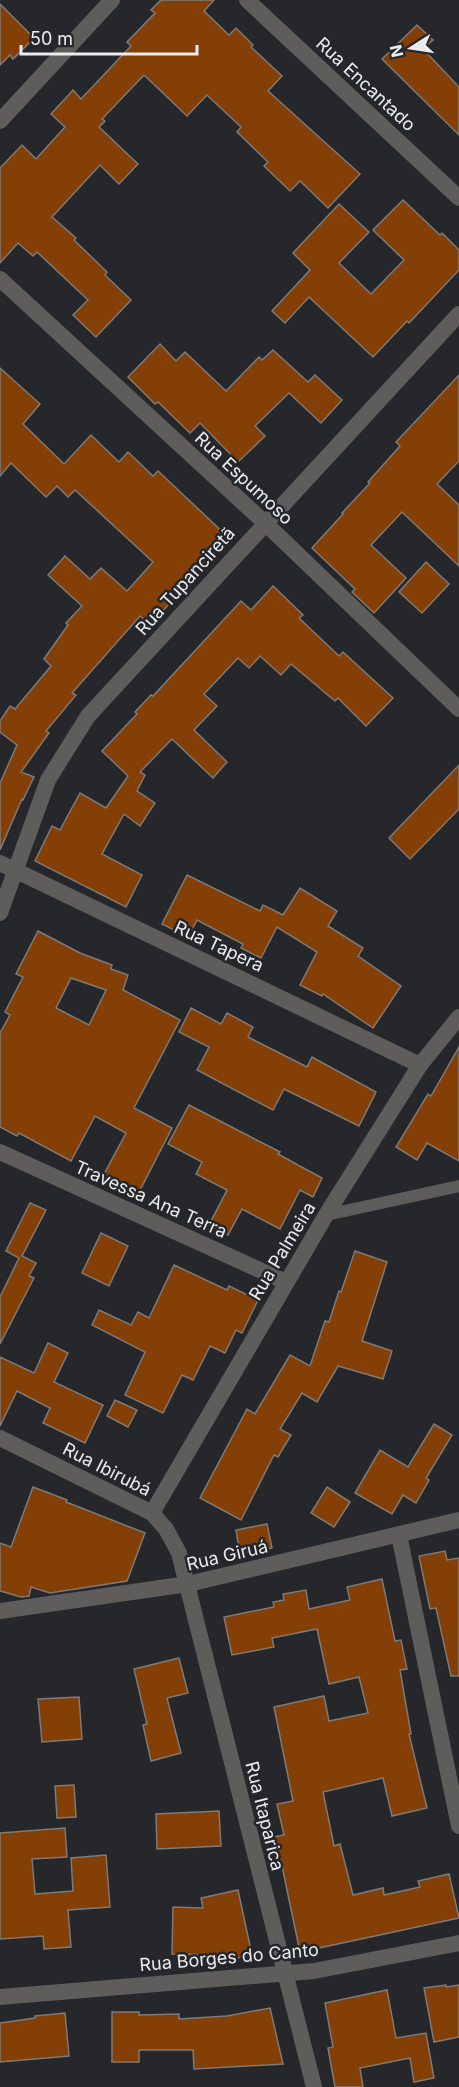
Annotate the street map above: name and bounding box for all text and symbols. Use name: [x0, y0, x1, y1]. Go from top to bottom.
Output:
scale bar: [21, 18, 196, 56]
north arrow: [381, 18, 441, 78]
text: 50 m: [30, 28, 73, 49]
street label: Rua Encantado: [312, 33, 420, 135]
text: N: [385, 43, 407, 59]
street label: Rua Espumoso: [191, 427, 297, 529]
street label: Rua Tupanciretã: [131, 523, 239, 639]
street label: Rua Tapera: [171, 916, 267, 976]
street label: Travessa Ana Terra: [72, 1156, 230, 1242]
street label: Rua Palmeira: [244, 1198, 320, 1304]
street label: Rua Ibirubá: [59, 1438, 155, 1500]
street label: Rua Giruá: [184, 1535, 270, 1575]
street label: Rua Itaparica: [241, 1759, 289, 1873]
street label: Rua Borges do Canto: [139, 1939, 319, 1975]

